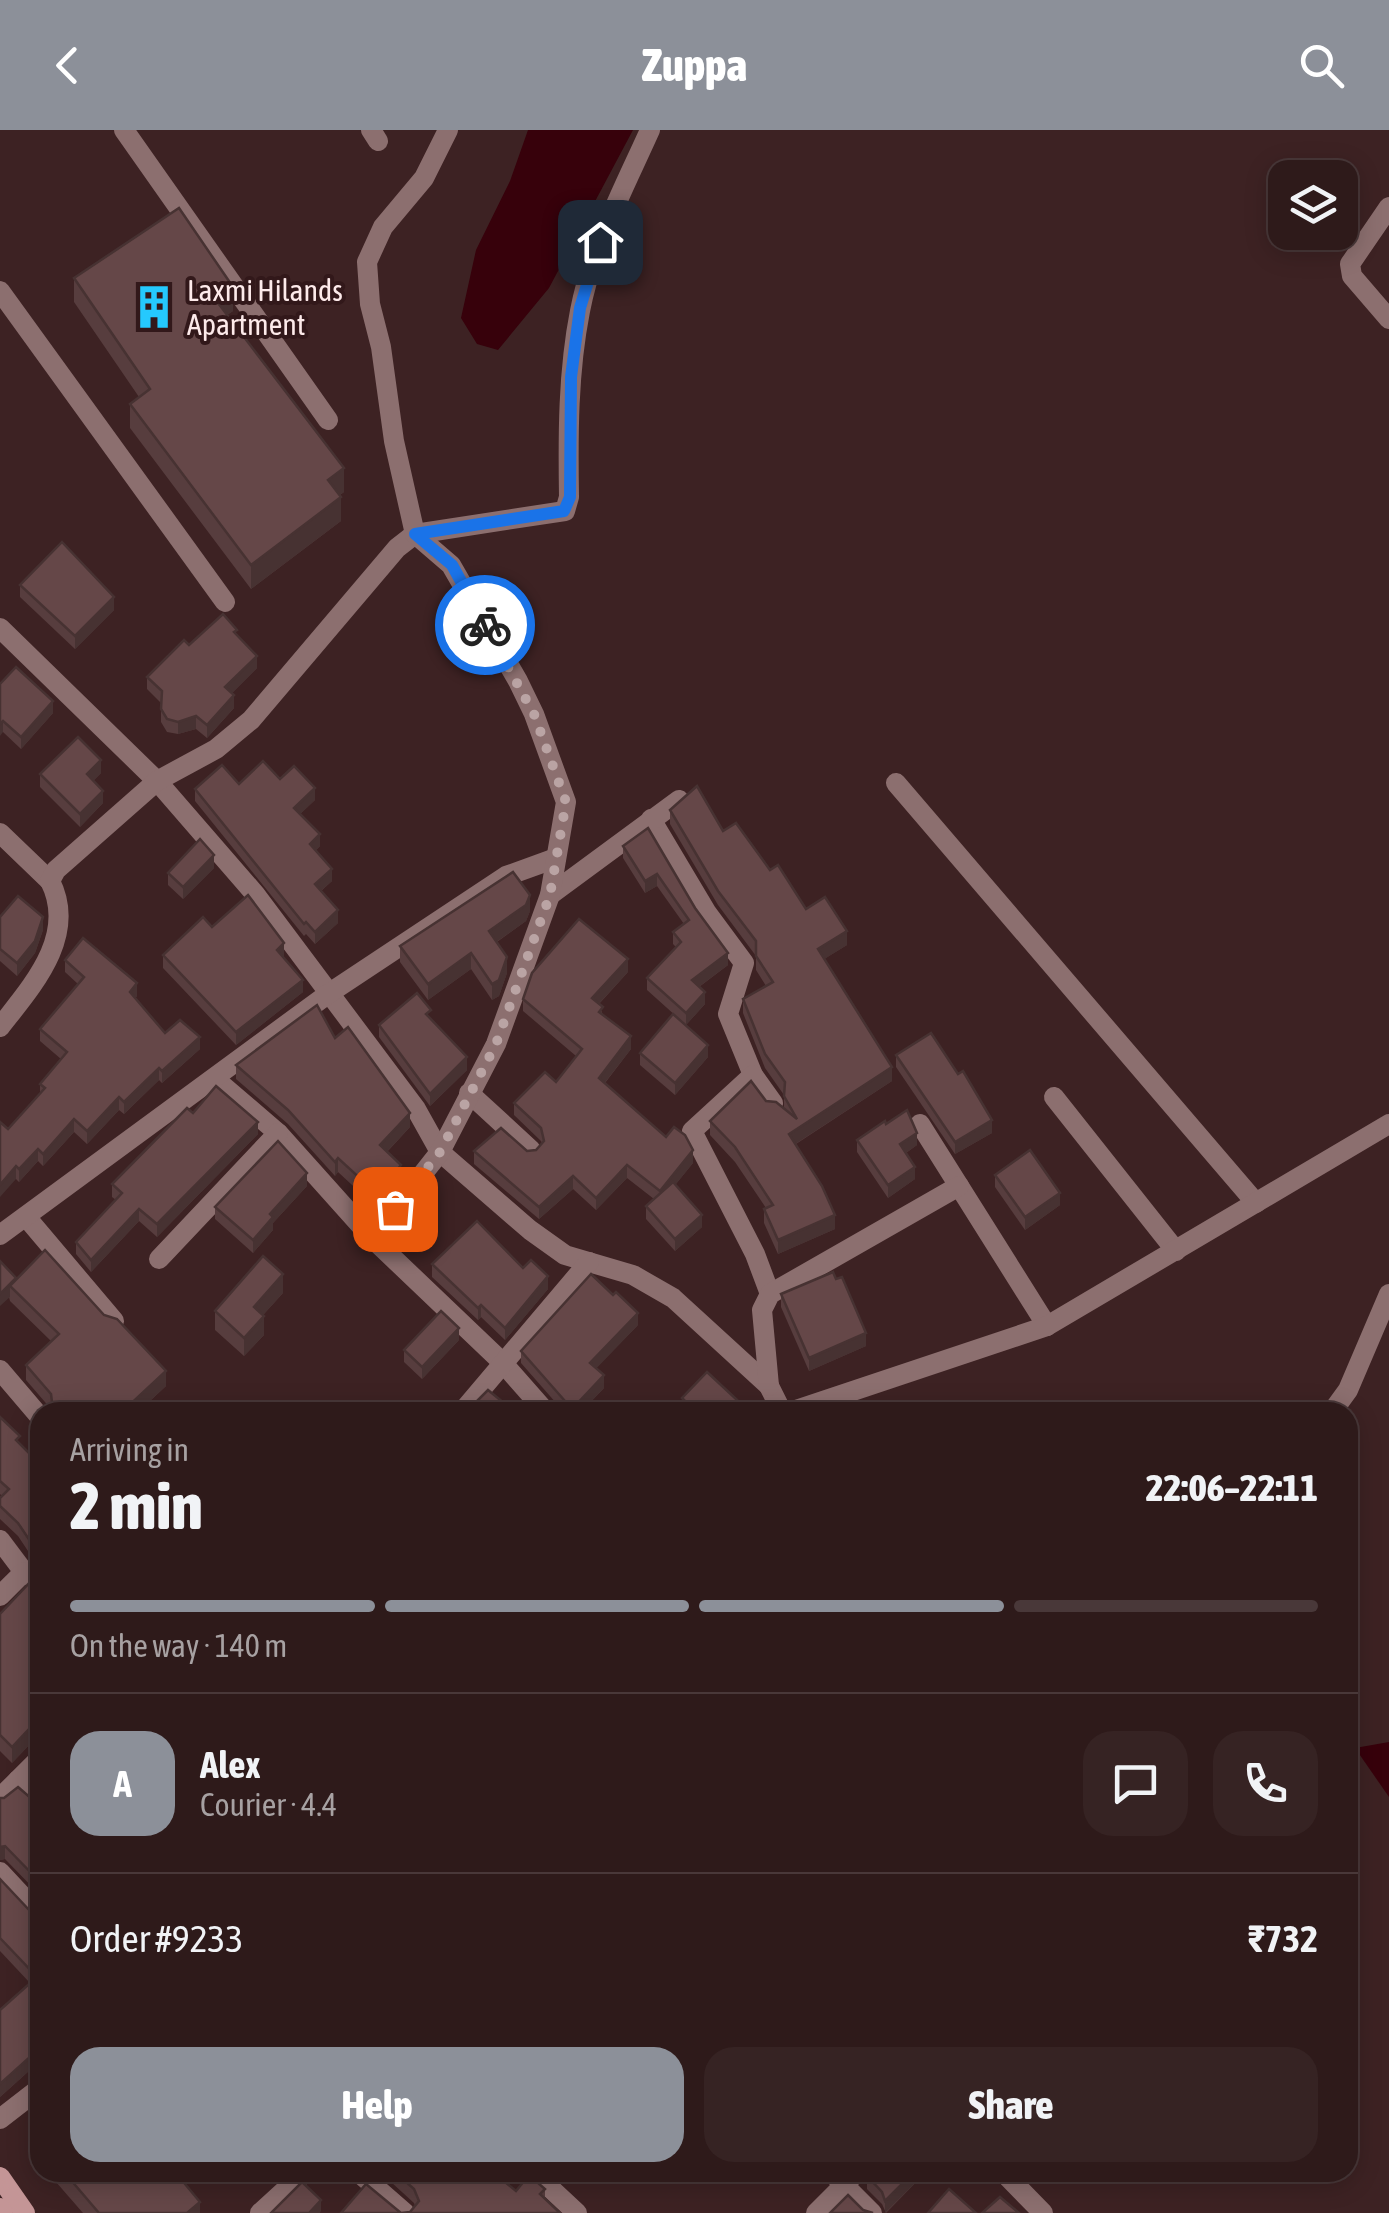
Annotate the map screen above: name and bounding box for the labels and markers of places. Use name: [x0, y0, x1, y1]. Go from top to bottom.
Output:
pin: [558, 200, 643, 285]
place label: Laxmi Hilands Apartment: [187, 273, 343, 341]
building icon: Laxmi Hilands Apartment: [130, 283, 178, 331]
pin: [353, 1167, 438, 1252]

